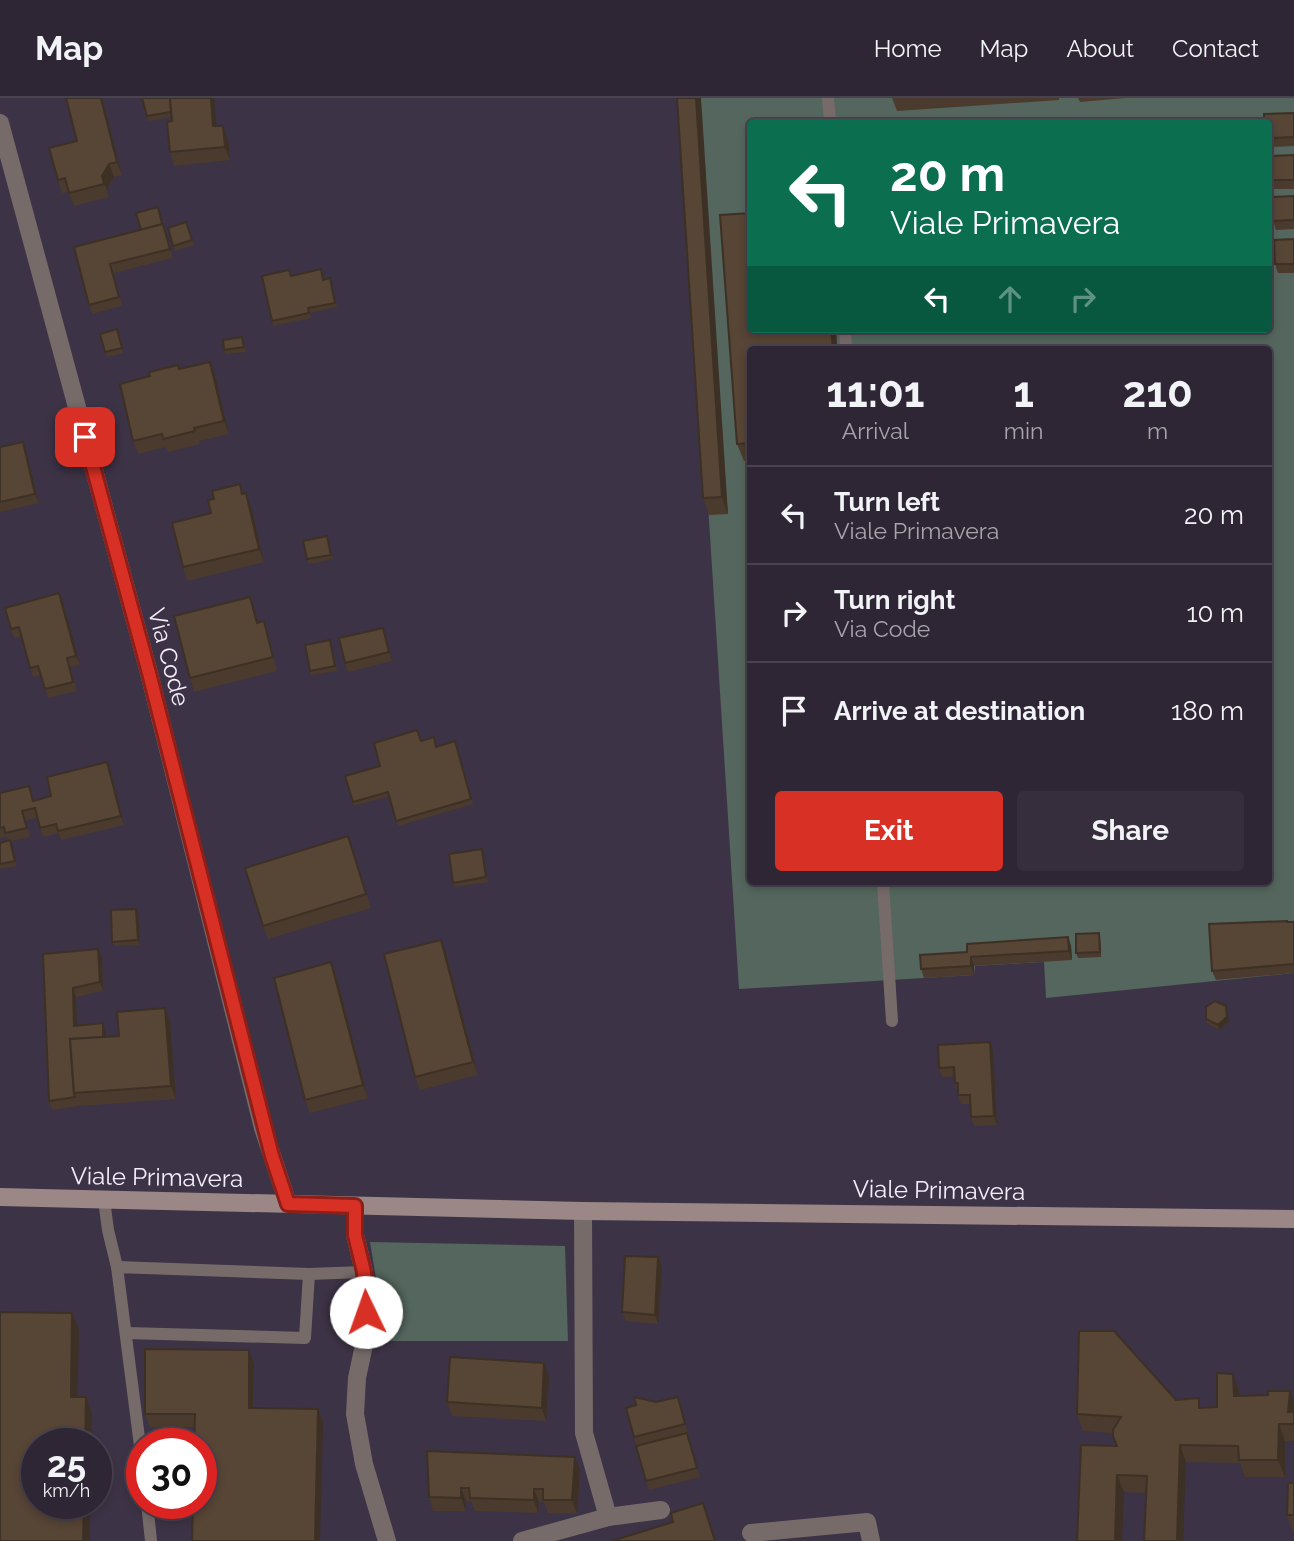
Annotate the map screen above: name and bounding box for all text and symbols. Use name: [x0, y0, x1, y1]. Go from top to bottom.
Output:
text: Map: [35, 29, 103, 68]
text: Home: [874, 34, 942, 63]
text: Map: [980, 34, 1028, 63]
text: About: [1066, 34, 1134, 63]
text: Contact: [1172, 34, 1259, 63]
text: 20 m: [890, 145, 1005, 202]
icon: left: [775, 147, 866, 238]
text: Viale Primavera: [890, 204, 1120, 241]
icon: left: [918, 280, 956, 318]
icon: ahead: [991, 280, 1029, 318]
icon: right: [1064, 280, 1102, 318]
text: 11:01: [826, 368, 925, 417]
text: 1: [1013, 368, 1034, 417]
text: 210: [1123, 368, 1193, 417]
pin: [55, 407, 115, 467]
text: Arrival: [842, 417, 909, 444]
text: min: [1004, 417, 1043, 444]
text: m: [1147, 417, 1168, 444]
icon: arrive: [66, 418, 104, 456]
text: Turn left: [834, 487, 940, 517]
icon: left: [775, 496, 813, 534]
text: 20 m: [1184, 500, 1244, 530]
text: Viale Primavera: [834, 517, 999, 544]
text: Turn right: [834, 585, 955, 615]
icon: right: [775, 594, 813, 632]
text: 10 m: [1186, 598, 1244, 628]
street label: Via Code: [142, 605, 196, 709]
text: Via Code: [834, 615, 930, 642]
icon: arrive: [775, 692, 813, 730]
text: Arrive at destination: [834, 696, 1085, 726]
text: 180 m: [1171, 696, 1244, 726]
button: Exit: [775, 791, 1003, 871]
button: Share: [1017, 791, 1244, 871]
street label: Viale Primavera: [70, 1161, 244, 1193]
street label: Viale Primavera: [852, 1174, 1026, 1206]
position arrow: [329, 1275, 403, 1349]
speed limit sign: 30: [126, 1428, 217, 1519]
text: 25: [47, 1444, 86, 1485]
text: km/h: [43, 1480, 90, 1501]

